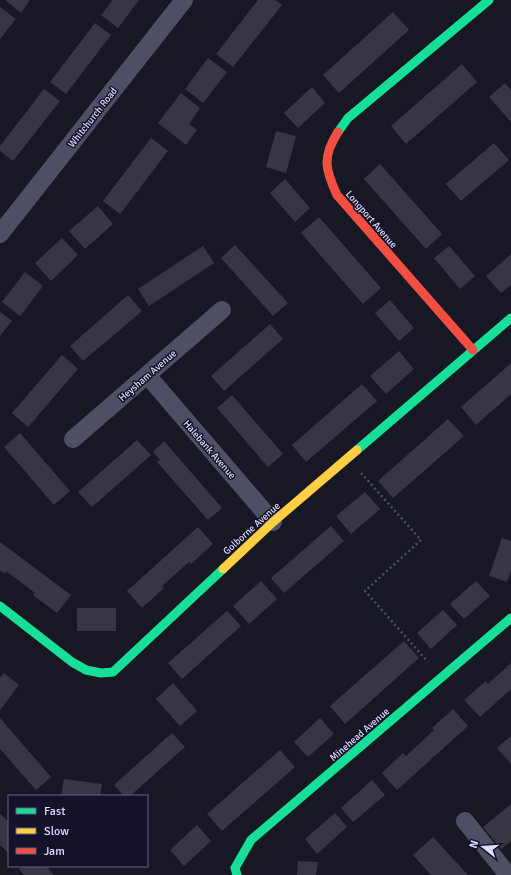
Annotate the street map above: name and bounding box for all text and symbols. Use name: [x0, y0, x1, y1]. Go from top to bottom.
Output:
street label: Whitchurch Road: [66, 85, 120, 150]
street label: Longport Avenue: [343, 188, 399, 251]
street label: Heysham Avenue: [116, 347, 179, 404]
street label: Halebank Avenue: [180, 418, 238, 481]
street label: Golborne Avenue: [221, 500, 283, 558]
street label: Minehead Avenue: [327, 705, 392, 764]
legend: [8, 795, 148, 867]
text: Fast: [44, 804, 65, 819]
text: Slow: [44, 824, 69, 839]
north arrow: [463, 827, 503, 867]
text: N: [467, 839, 481, 850]
text: Jam: [44, 844, 65, 859]

